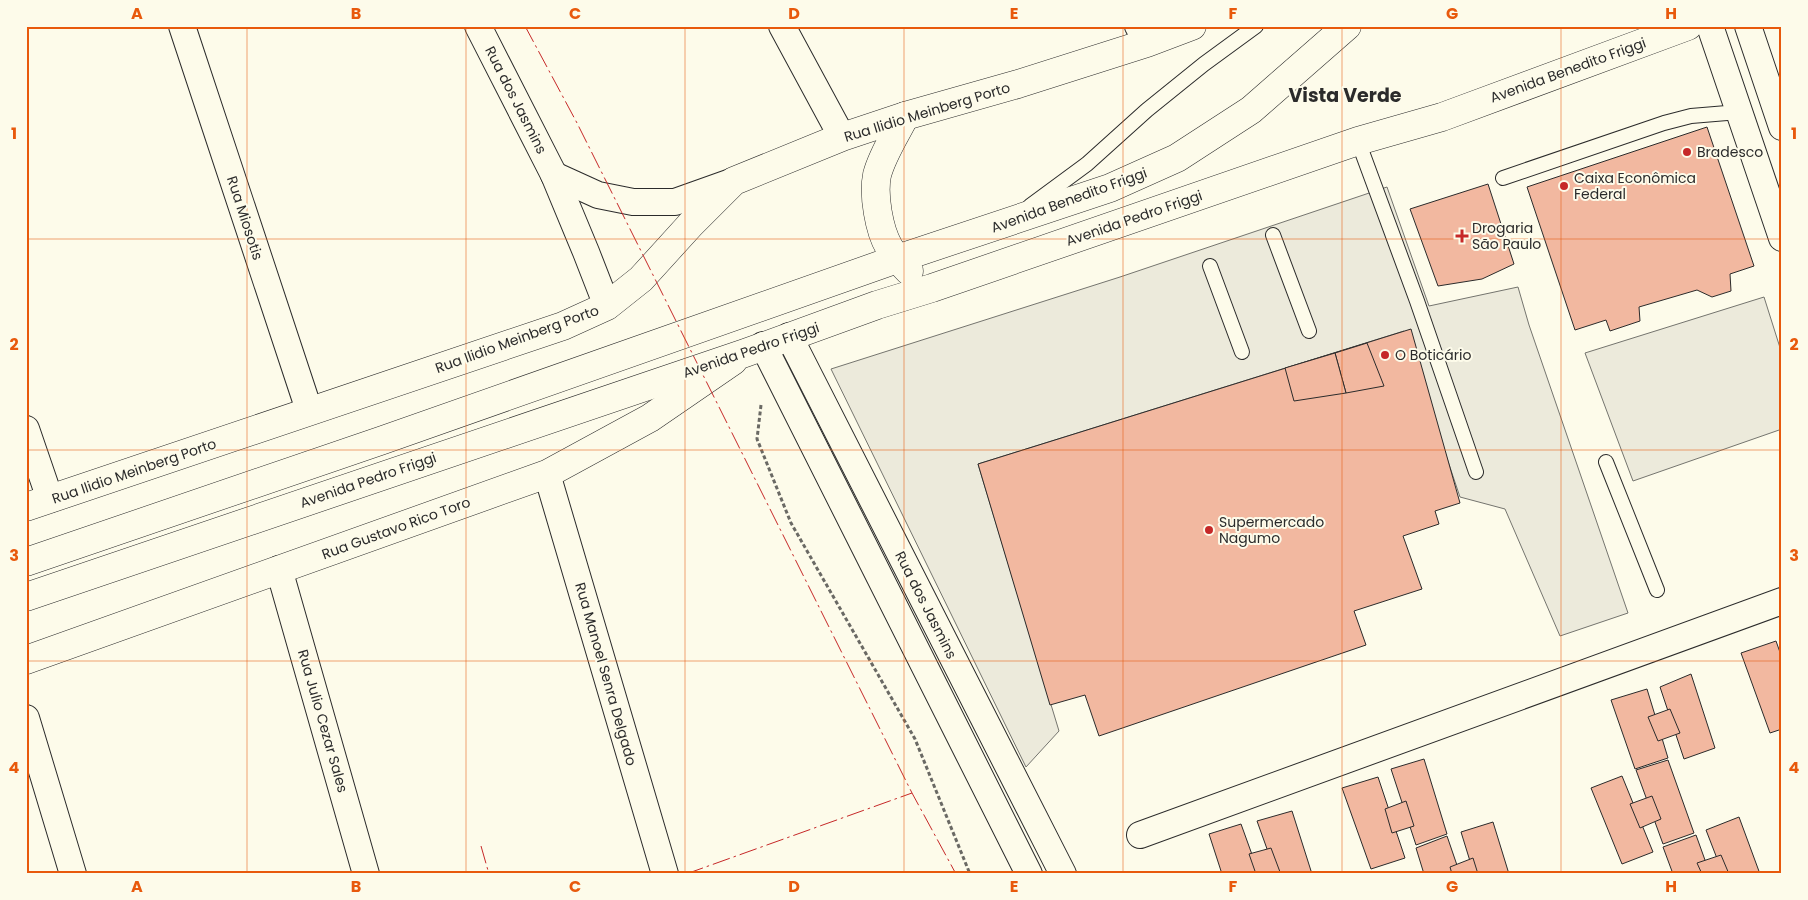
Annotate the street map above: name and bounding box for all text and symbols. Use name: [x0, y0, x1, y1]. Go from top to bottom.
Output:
text: A: [131, 2, 143, 25]
text: B: [351, 2, 361, 25]
text: C: [569, 2, 581, 25]
text: D: [788, 2, 800, 25]
text: E: [1010, 2, 1018, 25]
text: F: [1229, 2, 1238, 25]
text: G: [1446, 2, 1458, 25]
text: H: [1665, 2, 1677, 25]
street label: Avenida Benedito Friggi: [1487, 32, 1649, 108]
street label: Rua dos Jasmins: [480, 43, 552, 157]
street label: Rua Ilidio Meinberg Porto: [842, 77, 1013, 147]
district label: Vista Verde: [1288, 82, 1402, 109]
text: 1: [11, 122, 17, 145]
text: 1: [1791, 122, 1797, 145]
place label: Bradesco: [1697, 142, 1763, 162]
marker: Bradesco: [1681, 146, 1693, 158]
street label: Avenida Benedito Friggi: [988, 162, 1150, 238]
place label: Caixa Econômica Federal: [1574, 168, 1696, 204]
street label: Rua Miosotis: [222, 173, 268, 263]
marker: Caixa Econômica Federal: [1558, 180, 1570, 192]
street label: Avenida Pedro Friggi: [1063, 185, 1205, 251]
place label: Drogaria São Paulo: [1472, 218, 1541, 254]
marker: Drogaria São Paulo: [1456, 230, 1468, 242]
street label: Rua Ilidio Meinberg Porto: [432, 300, 602, 378]
street label: Avenida Pedro Friggi: [680, 317, 822, 383]
text: 2: [9, 333, 19, 356]
text: 2: [1789, 333, 1799, 356]
place label: O Boticário: [1395, 345, 1471, 365]
marker: O Boticário: [1379, 349, 1391, 361]
street label: Rua Ilidio Meinberg Porto: [49, 433, 219, 509]
street label: Avenida Pedro Friggi: [297, 447, 439, 513]
street label: Rua Gustavo Rico Toro: [319, 492, 473, 564]
place label: Supermercado Nagumo: [1219, 512, 1324, 548]
marker: Supermercado Nagumo: [1203, 524, 1215, 536]
text: 3: [9, 544, 19, 567]
text: 3: [1789, 544, 1799, 567]
street label: Rua dos Jasmins: [890, 548, 962, 662]
street label: Rua Manoel Senra Delgado: [570, 580, 642, 768]
street label: Rua Julio Cezar Sales: [293, 647, 353, 795]
text: 4: [9, 756, 20, 779]
text: 4: [1789, 756, 1800, 779]
text: A: [131, 875, 143, 898]
text: B: [351, 875, 361, 898]
text: C: [569, 875, 581, 898]
text: D: [788, 875, 800, 898]
text: E: [1010, 875, 1018, 898]
text: F: [1229, 875, 1238, 898]
text: G: [1446, 875, 1458, 898]
text: H: [1665, 875, 1677, 898]

